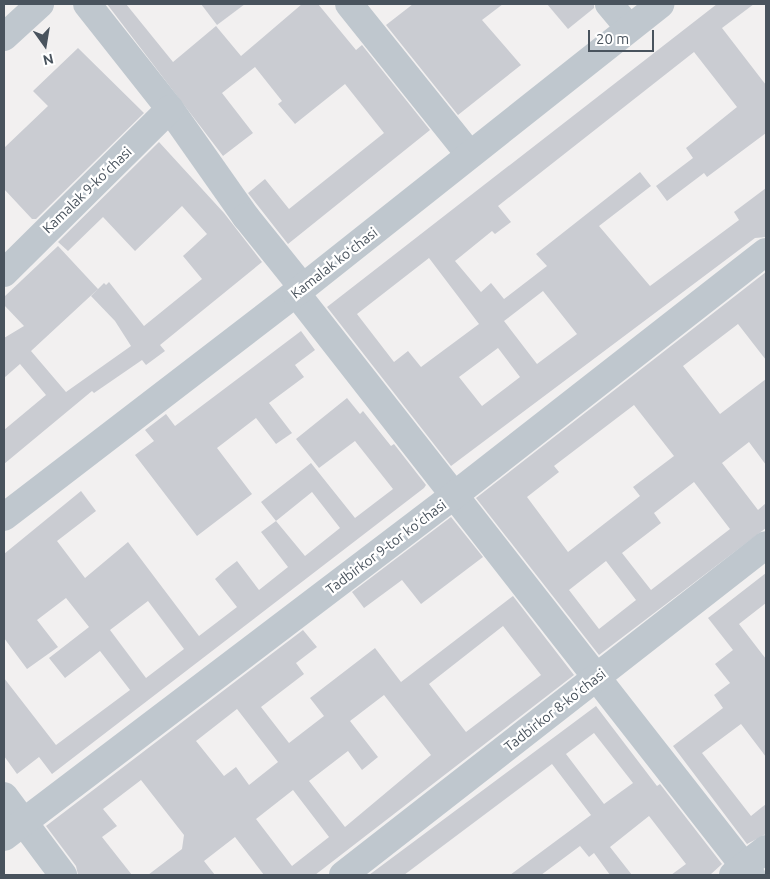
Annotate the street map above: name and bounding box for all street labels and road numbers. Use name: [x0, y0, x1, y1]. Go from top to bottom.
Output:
street label: Kamalak 9-koʻchasi: [39, 143, 135, 237]
street label: Kamalak koʻchasi: [287, 224, 381, 302]
street label: Tadbirkor 9-tor koʻchasi: [322, 496, 450, 598]
street label: Tadbirkor 8-koʻchasi: [501, 665, 609, 755]

